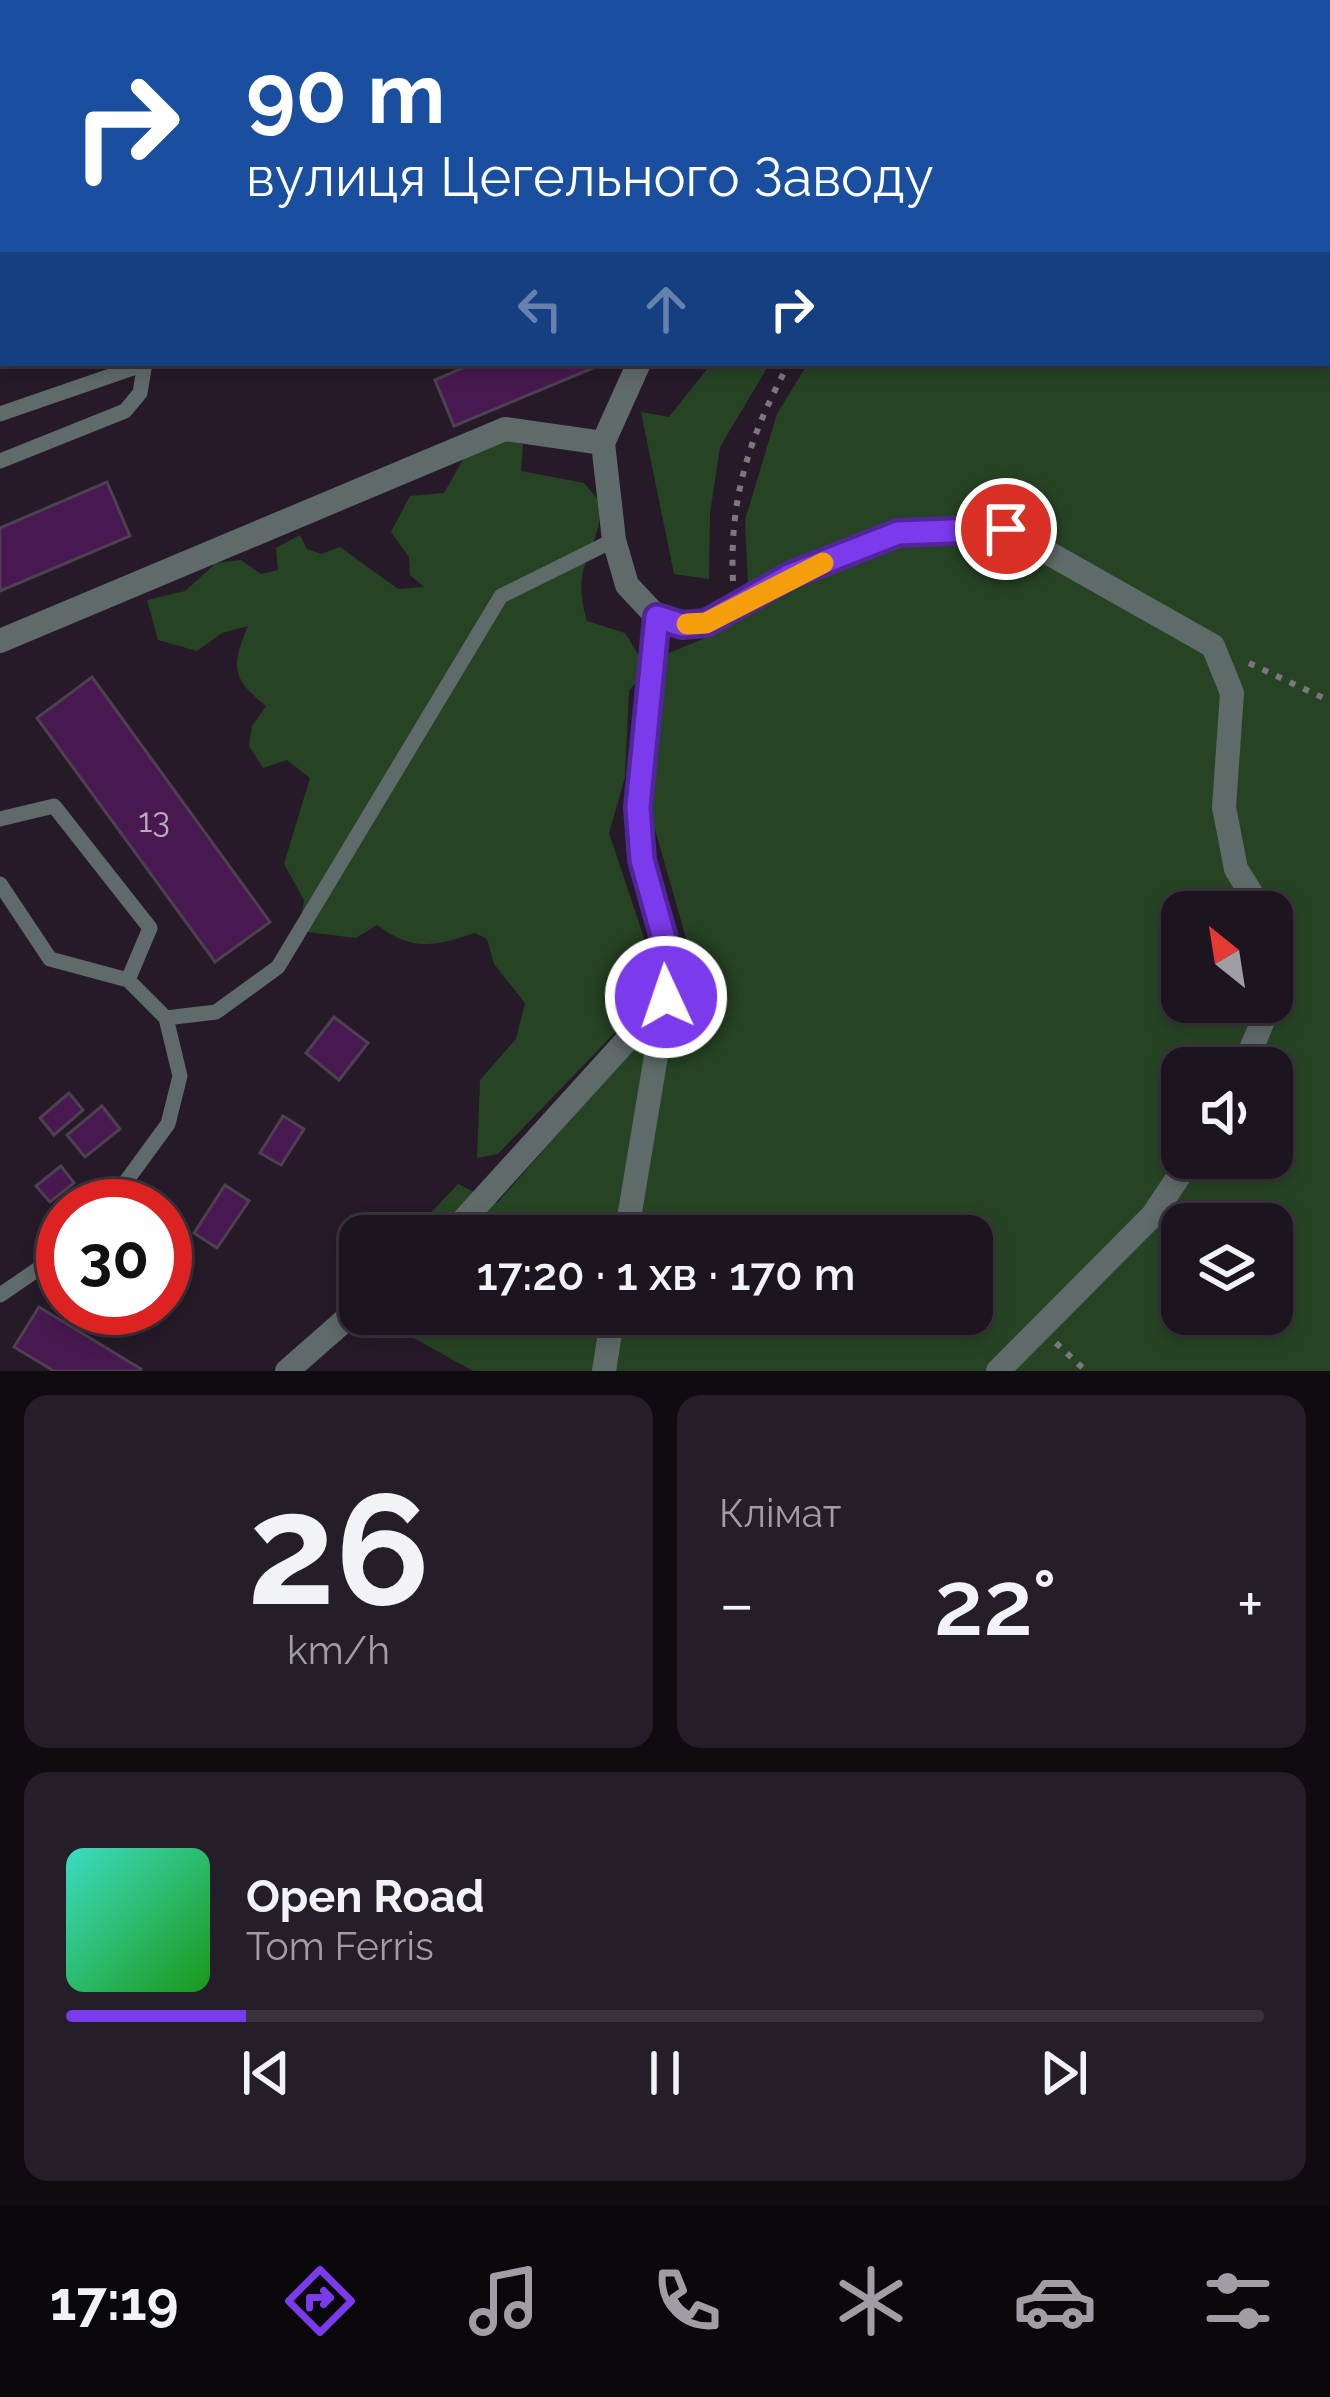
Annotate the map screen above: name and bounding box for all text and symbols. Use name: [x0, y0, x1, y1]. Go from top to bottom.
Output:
text: 90 m: [246, 44, 445, 143]
icon: right: [48, 48, 204, 204]
text: вулиця Цегельного Заводу: [246, 145, 934, 209]
icon: left: [507, 276, 573, 342]
icon: ahead: [633, 276, 699, 342]
icon: right: [759, 276, 825, 342]
pin: [955, 478, 1057, 580]
icon: arrive: [973, 496, 1039, 562]
house number: 13: [138, 801, 170, 840]
north arrow: [1161, 891, 1293, 1023]
map controls: [1161, 891, 1293, 1335]
position arrow: [603, 934, 729, 1060]
button: sound: [1161, 1047, 1293, 1179]
speed limit sign: 30: [36, 1179, 192, 1335]
button: layers: [1161, 1203, 1293, 1335]
text: 17:20 · 1 хв · 170 m: [477, 1248, 855, 1301]
text: 26: [247, 1457, 430, 1641]
text: Клімат: [719, 1490, 841, 1536]
text: 22°: [934, 1550, 1057, 1656]
text: −: [719, 1565, 755, 1642]
text: +: [1237, 1565, 1264, 1642]
text: km/h: [287, 1627, 390, 1673]
text: Open Road: [246, 1870, 485, 1923]
text: Tom Ferris: [246, 1923, 434, 1969]
icon: previous: [233, 2040, 299, 2106]
icon: pause: [632, 2040, 698, 2106]
icon: next: [1031, 2040, 1097, 2106]
icon: directions: [278, 2259, 362, 2343]
icon: music: [462, 2259, 546, 2343]
icon: phone: [645, 2259, 729, 2343]
icon: climate: [829, 2259, 913, 2343]
icon: car: [1013, 2259, 1097, 2343]
icon: filters: [1196, 2259, 1280, 2343]
text: 17:19: [50, 2269, 179, 2333]

